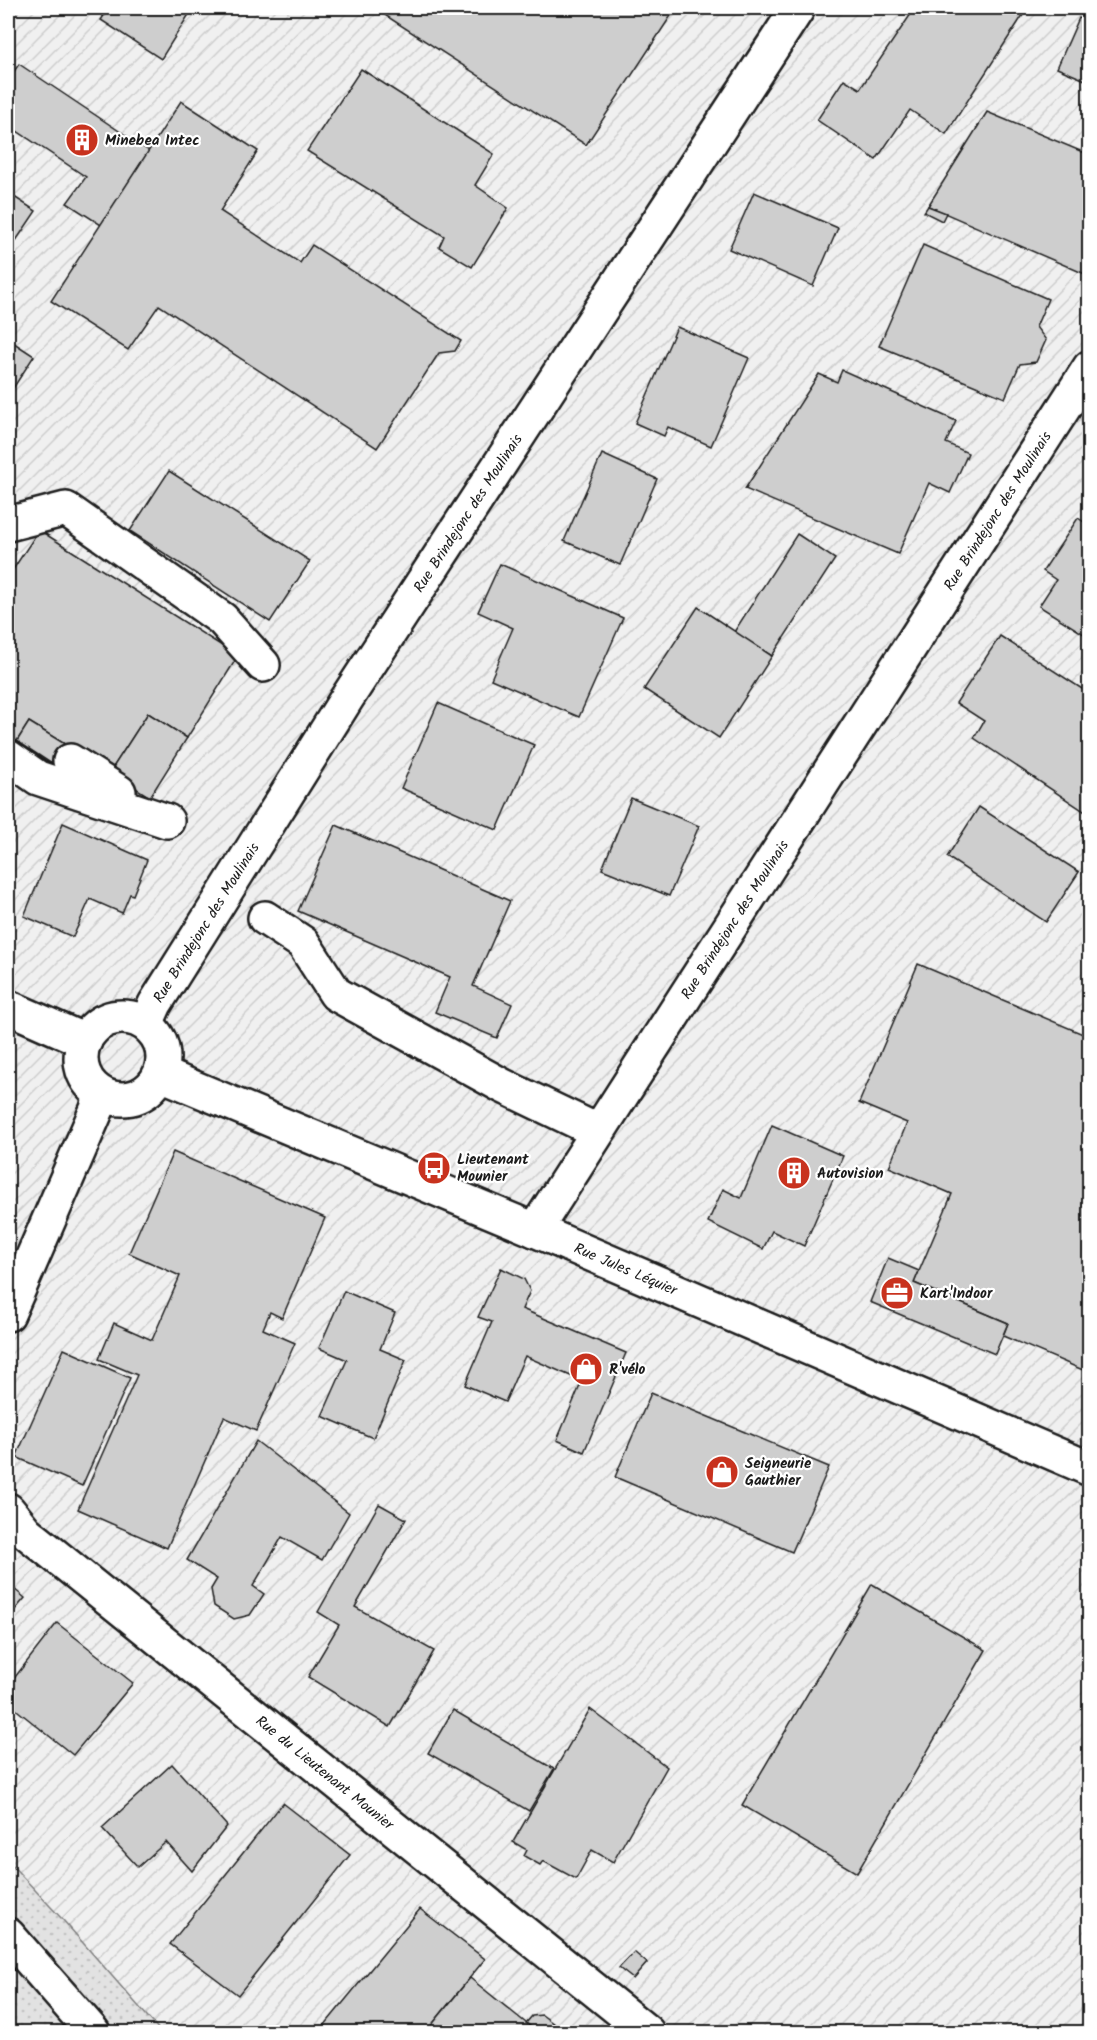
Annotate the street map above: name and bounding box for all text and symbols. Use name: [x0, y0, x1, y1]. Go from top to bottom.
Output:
building icon: Minebea Intec: [64, 122, 100, 158]
place label: Minebea Intec: [105, 129, 200, 153]
street label: Rue Brindejonc des Moulinais: [938, 426, 1059, 596]
street label: Rue Brindejonc des Moulinais: [408, 429, 530, 598]
street label: Rue Brindejonc des Moulinais: [675, 835, 796, 1005]
street label: Rue Brindejonc des Moulinais: [148, 838, 267, 1008]
place label: Lieutenant Mounier: [457, 1148, 529, 1189]
bus stop icon: Lieutenant Mounier: [416, 1150, 452, 1186]
building icon: Autovision: [776, 1155, 812, 1191]
place label: Autovision: [817, 1162, 884, 1186]
street label: Rue Jules Léquier: [570, 1237, 682, 1303]
office icon: Kart'Indoor: [879, 1275, 915, 1311]
place label: Kart'Indoor: [920, 1282, 993, 1306]
shop icon: R'vélo: [568, 1351, 604, 1387]
place label: R'vélo: [609, 1358, 645, 1382]
place label: Seigneurie Gauthier: [745, 1452, 812, 1493]
shop icon: Seigneurie Gauthier: [704, 1454, 740, 1490]
street label: Rue du Lieutenant Mounier: [250, 1710, 399, 1837]

